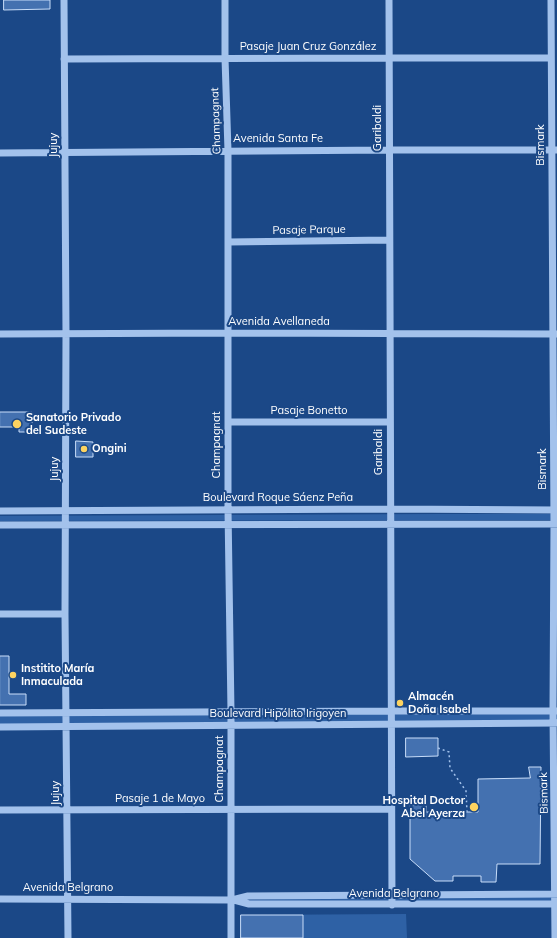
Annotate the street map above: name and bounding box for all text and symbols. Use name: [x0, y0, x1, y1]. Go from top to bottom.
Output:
street label: Pasaje Juan Cruz González: [240, 40, 376, 54]
street label: Champagnat: [208, 87, 224, 155]
street label: Garibaldi: [371, 105, 385, 151]
street label: Bismark: [534, 124, 548, 166]
street label: Avenida Santa Fe: [233, 132, 323, 146]
street label: Jujuy: [47, 133, 61, 157]
street label: Pasaje Parque: [272, 223, 346, 237]
street label: Avenida Avellaneda: [228, 315, 330, 329]
street label: Pasaje Bonetto: [271, 404, 347, 418]
place label: Sanatorio Privado del Sudeste: [26, 411, 121, 437]
street label: Champagnat: [210, 412, 224, 478]
marker: Sanatorio Privado del Sudeste: [11, 418, 23, 430]
street label: Garibaldi: [372, 429, 386, 475]
place label: Ongini: [92, 442, 127, 456]
marker: Ongini: [79, 444, 89, 454]
street label: Bismark: [536, 448, 550, 490]
street label: Jujuy: [48, 457, 62, 481]
street label: Boulevard Roque Sáenz Peña: [203, 491, 353, 505]
place label: Institito María Inmaculada: [21, 662, 94, 688]
marker: Institito María Inmaculada: [8, 670, 18, 680]
place label: Almacén Doña Isabel: [408, 690, 471, 716]
marker: Almacén Doña Isabel: [395, 698, 405, 708]
street label: Boulevard Hipólito Irigoyen: [210, 707, 346, 721]
street label: Champagnat: [213, 736, 227, 802]
street label: Bismark: [537, 772, 551, 814]
street label: Jujuy: [49, 781, 63, 805]
street label: Pasaje 1 de Mayo: [115, 792, 205, 806]
place label: Hospital Doctor Abel Ayerza: [382, 794, 465, 820]
marker: Hospital Doctor Abel Ayerza: [468, 801, 480, 813]
street label: Avenida Belgrano: [23, 881, 113, 895]
street label: Avenida Belgrano: [349, 887, 439, 901]

